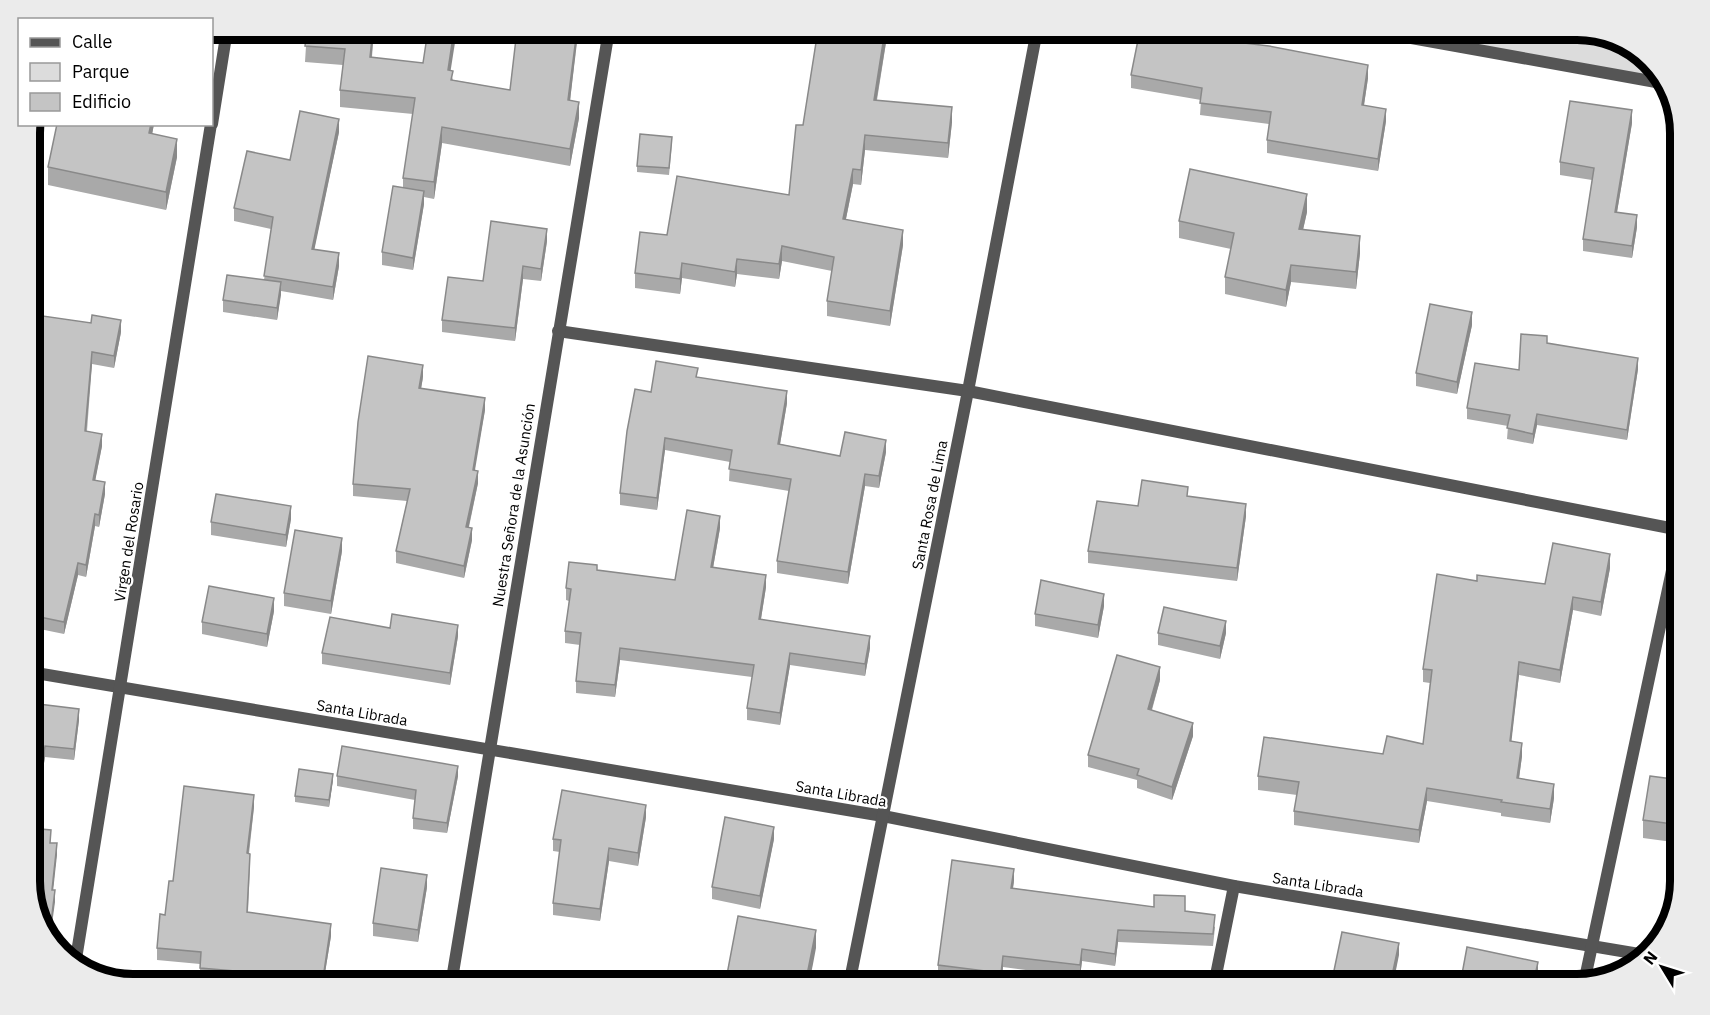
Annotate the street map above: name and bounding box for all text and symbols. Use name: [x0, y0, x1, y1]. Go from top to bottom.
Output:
legend: [18, 18, 213, 126]
text: Calle: [72, 30, 112, 53]
text: Parque: [72, 60, 130, 83]
text: Edificio: [72, 90, 131, 113]
street label: Nuestra Señora de la Asunción: [488, 402, 539, 608]
street label: Santa Rosa de Lima: [908, 439, 951, 571]
street label: Virgen del Rosario: [110, 480, 147, 603]
street label: Santa Librada: [315, 695, 409, 730]
street label: Santa Librada: [794, 776, 888, 811]
street label: Santa Librada: [1271, 868, 1365, 901]
north arrow: [1632, 937, 1692, 997]
text: N: [1639, 947, 1662, 968]

